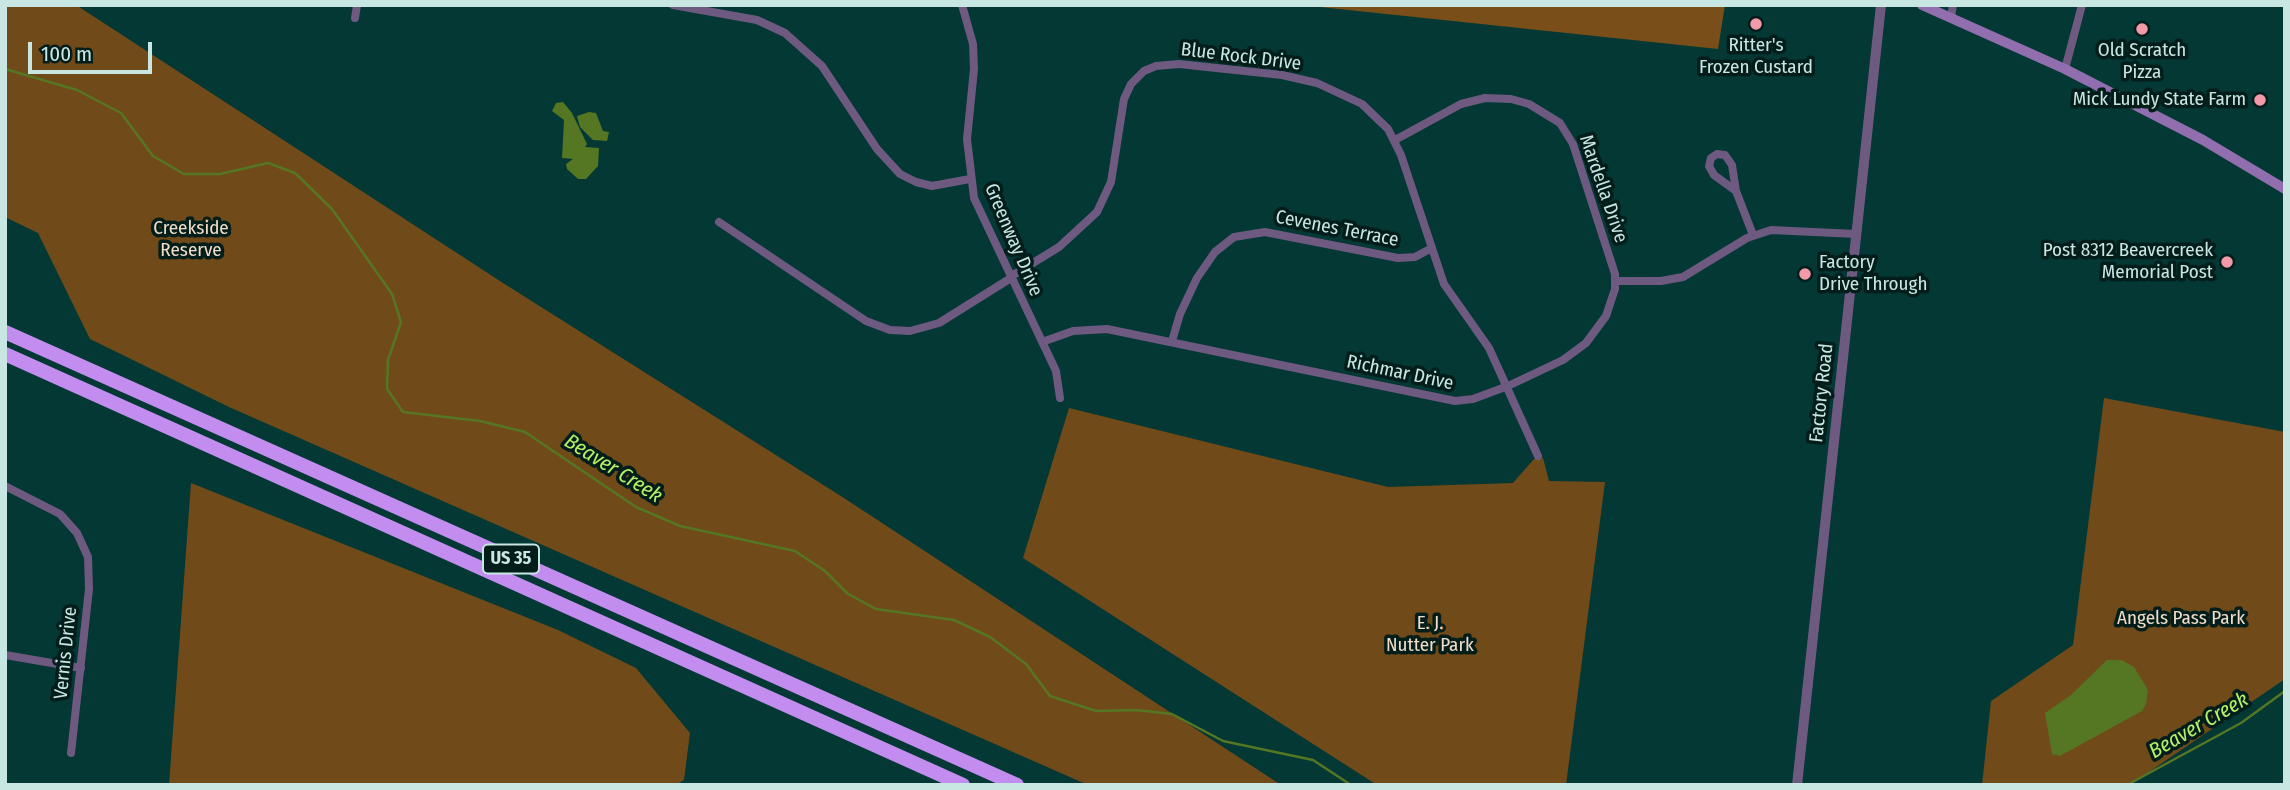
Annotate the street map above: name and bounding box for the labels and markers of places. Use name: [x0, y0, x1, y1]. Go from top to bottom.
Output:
marker: Ritter's Frozen Custard: [1748, 16, 1764, 32]
marker: Old Scratch Pizza: [2134, 21, 2150, 37]
place label: Ritter's Frozen Custard: [1699, 35, 1813, 79]
place label: Old Scratch Pizza: [2098, 40, 2186, 84]
place label: Mick Lundy State Farm: [2073, 89, 2246, 111]
marker: Mick Lundy State Farm: [2252, 92, 2268, 108]
place label: Post 8312 Beavercreek Memorial Post: [2043, 240, 2213, 284]
place label: Factory Drive Through: [1819, 252, 1927, 296]
marker: Post 8312 Beavercreek Memorial Post: [2219, 254, 2235, 270]
marker: Factory Drive Through: [1797, 266, 1813, 282]

